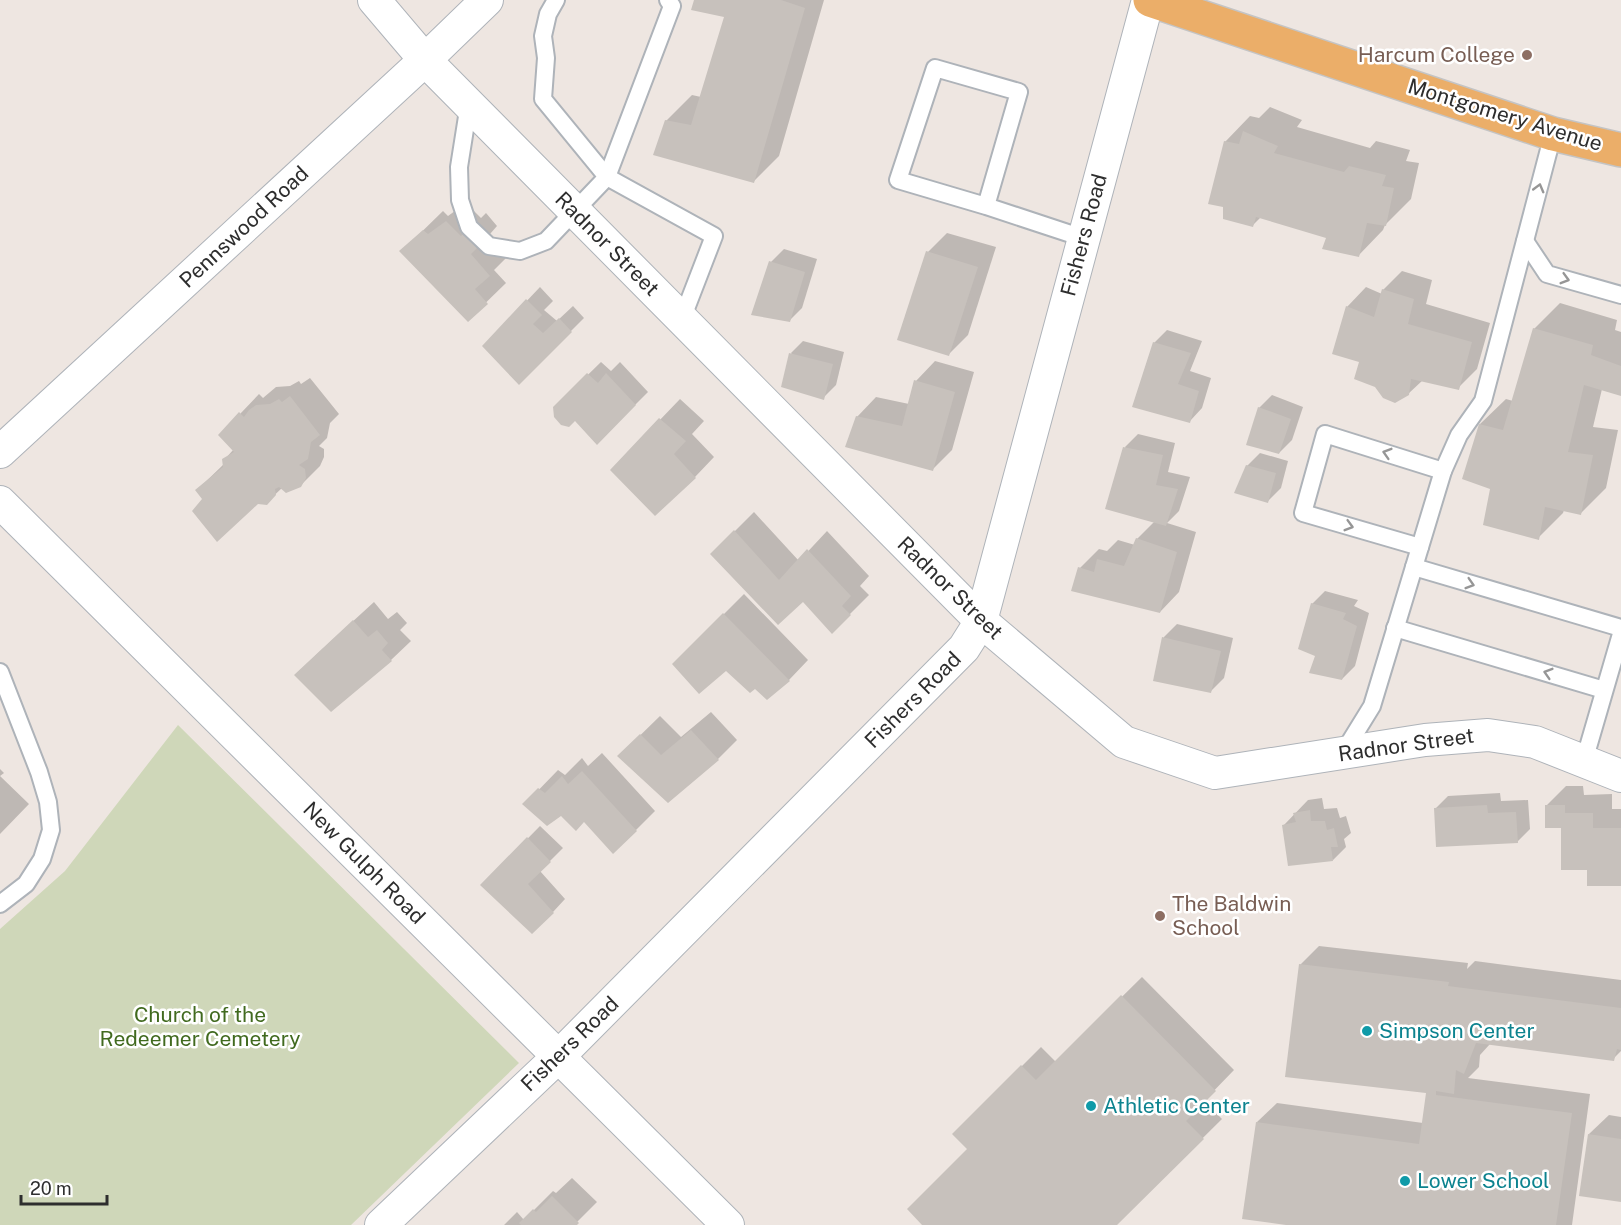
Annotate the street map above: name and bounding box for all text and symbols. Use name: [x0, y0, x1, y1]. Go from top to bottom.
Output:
place label: Harcum College: [1358, 42, 1515, 67]
marker: Harcum College: [1520, 48, 1534, 62]
street label: Montgomery Avenue: [1405, 73, 1605, 156]
street label: Pennswood Road: [174, 161, 313, 293]
street label: Fishers Road: [1055, 171, 1112, 299]
one-way arrow: [1531, 183, 1544, 193]
street label: Radnor Street: [550, 186, 665, 301]
one-way arrow: [1559, 272, 1570, 284]
one-way arrow: [1382, 448, 1393, 461]
one-way arrow: [1343, 519, 1354, 531]
street label: Radnor Street: [892, 531, 1008, 644]
one-way arrow: [1464, 577, 1475, 589]
street label: Fishers Road: [859, 646, 966, 753]
one-way arrow: [1543, 668, 1554, 680]
street label: Radnor Street: [1336, 723, 1475, 766]
street label: New Gulph Road: [298, 796, 431, 929]
place label: The Baldwin School: [1172, 891, 1291, 940]
marker: The Baldwin School: [1153, 909, 1167, 923]
street label: Fishers Road: [516, 991, 624, 1096]
park label: Church of the Redeemer Cemetery: [100, 1002, 300, 1051]
place label: Simpson Center: [1379, 1018, 1535, 1043]
marker: Simpson Center: [1360, 1024, 1374, 1038]
place label: Athletic Center: [1103, 1093, 1250, 1118]
marker: Athletic Center: [1084, 1099, 1098, 1113]
scale bar: [21, 1168, 106, 1206]
place label: Lower School: [1417, 1168, 1549, 1193]
marker: Lower School: [1398, 1174, 1412, 1188]
text: 20 m: [30, 1178, 72, 1199]

